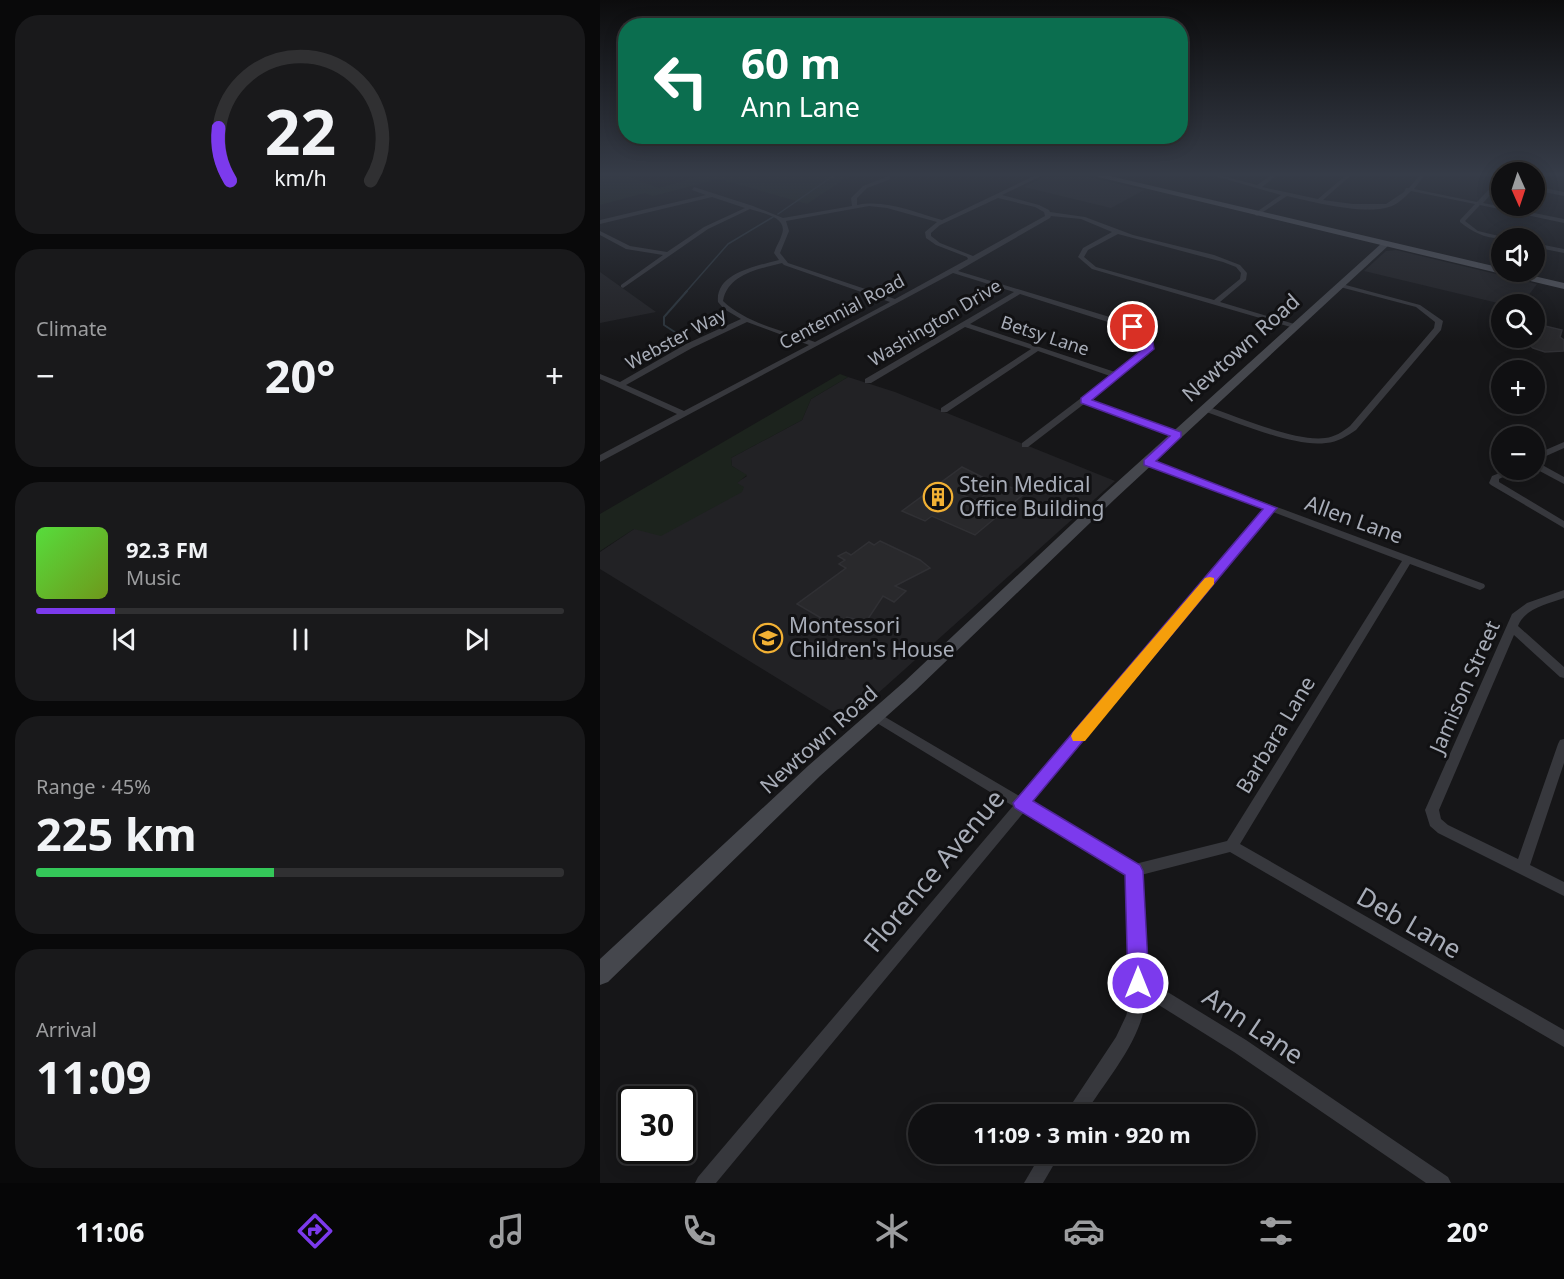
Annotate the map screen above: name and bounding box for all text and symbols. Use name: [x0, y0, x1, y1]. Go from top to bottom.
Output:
text: 60 m: [741, 34, 841, 91]
icon: left: [642, 42, 720, 120]
text: 22: [264, 88, 336, 173]
text: Ann Lane: [741, 88, 860, 125]
north arrow: [1491, 162, 1545, 216]
map controls: [1491, 162, 1545, 480]
text: km/h: [274, 164, 326, 193]
button: sound: [1491, 228, 1545, 282]
street label: Centennial Road: [775, 268, 908, 354]
street label: Washington Drive: [864, 273, 1005, 371]
street label: Newtown Road: [1176, 287, 1305, 408]
button: search: [1491, 294, 1545, 348]
street label: Webster Way: [621, 301, 731, 375]
pin: [1107, 301, 1158, 352]
street label: Betsy Lane: [998, 309, 1093, 361]
icon: arrive: [1116, 310, 1149, 343]
text: Climate: [36, 315, 107, 342]
text: 20°: [265, 345, 335, 406]
text: −: [36, 353, 55, 398]
text: +: [545, 353, 564, 398]
button: +: [1491, 360, 1545, 414]
button: −: [1491, 426, 1545, 480]
place label: Stein Medical Office Building: [959, 470, 1104, 522]
building icon: Stein Medical Office Building: [922, 481, 954, 513]
street label: Allen Lane: [1302, 488, 1407, 550]
text: 92.3 FM: [126, 534, 208, 564]
text: Music: [126, 564, 181, 591]
place label: Montessori Children's House: [789, 611, 955, 663]
street label: Jamison Street: [1422, 615, 1506, 759]
school or university icon: Montessori Children's House: [752, 622, 784, 654]
icon: previous: [108, 623, 141, 656]
icon: pause: [284, 623, 317, 656]
icon: next: [460, 623, 493, 656]
street label: Barbara Lane: [1229, 671, 1321, 798]
street label: Newtown Road: [754, 679, 883, 800]
text: Range · 45%: [36, 773, 151, 800]
street label: Florence Avenue: [854, 781, 1012, 959]
text: 225 km: [36, 803, 197, 864]
street label: Deb Lane: [1351, 878, 1468, 967]
position arrow: [1106, 951, 1170, 1015]
street label: Ann Lane: [1196, 978, 1311, 1072]
text: Arrival: [36, 1016, 97, 1043]
text: 11:09: [36, 1046, 152, 1107]
speed limit sign: 30: [618, 1086, 696, 1164]
text: 11:09 · 3 min · 920 m: [973, 1119, 1191, 1149]
icon: directions: [294, 1210, 336, 1252]
icon: music: [486, 1210, 528, 1252]
icon: phone: [678, 1210, 720, 1252]
icon: climate: [871, 1210, 913, 1252]
icon: car: [1063, 1210, 1105, 1252]
icon: filters: [1255, 1210, 1297, 1252]
text: 11:06: [75, 1213, 144, 1250]
text: 20°: [1447, 1213, 1489, 1250]

